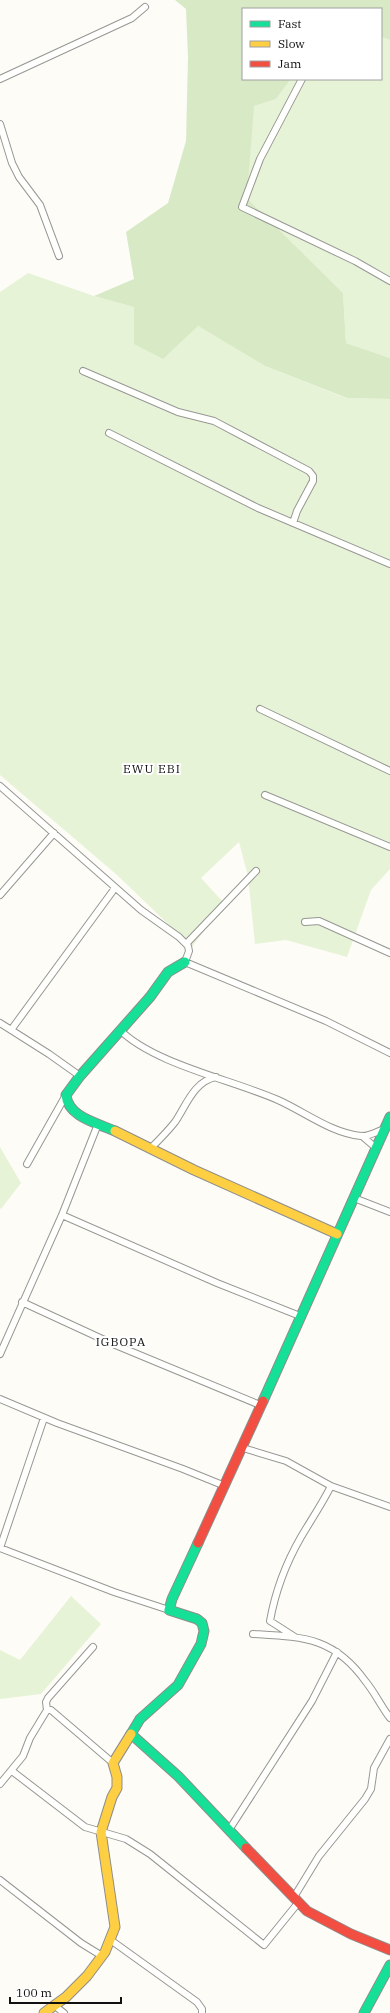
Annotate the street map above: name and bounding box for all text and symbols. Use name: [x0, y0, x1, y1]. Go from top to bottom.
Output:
legend: [242, 8, 382, 80]
text: Fast: [278, 16, 302, 31]
text: Slow: [278, 36, 305, 51]
text: Jam: [278, 56, 302, 71]
district label: EWU EBI: [123, 761, 181, 776]
district label: IGBOPA: [96, 1334, 146, 1349]
scale bar: [10, 1979, 121, 2005]
text: 100 m: [16, 1985, 52, 2000]

